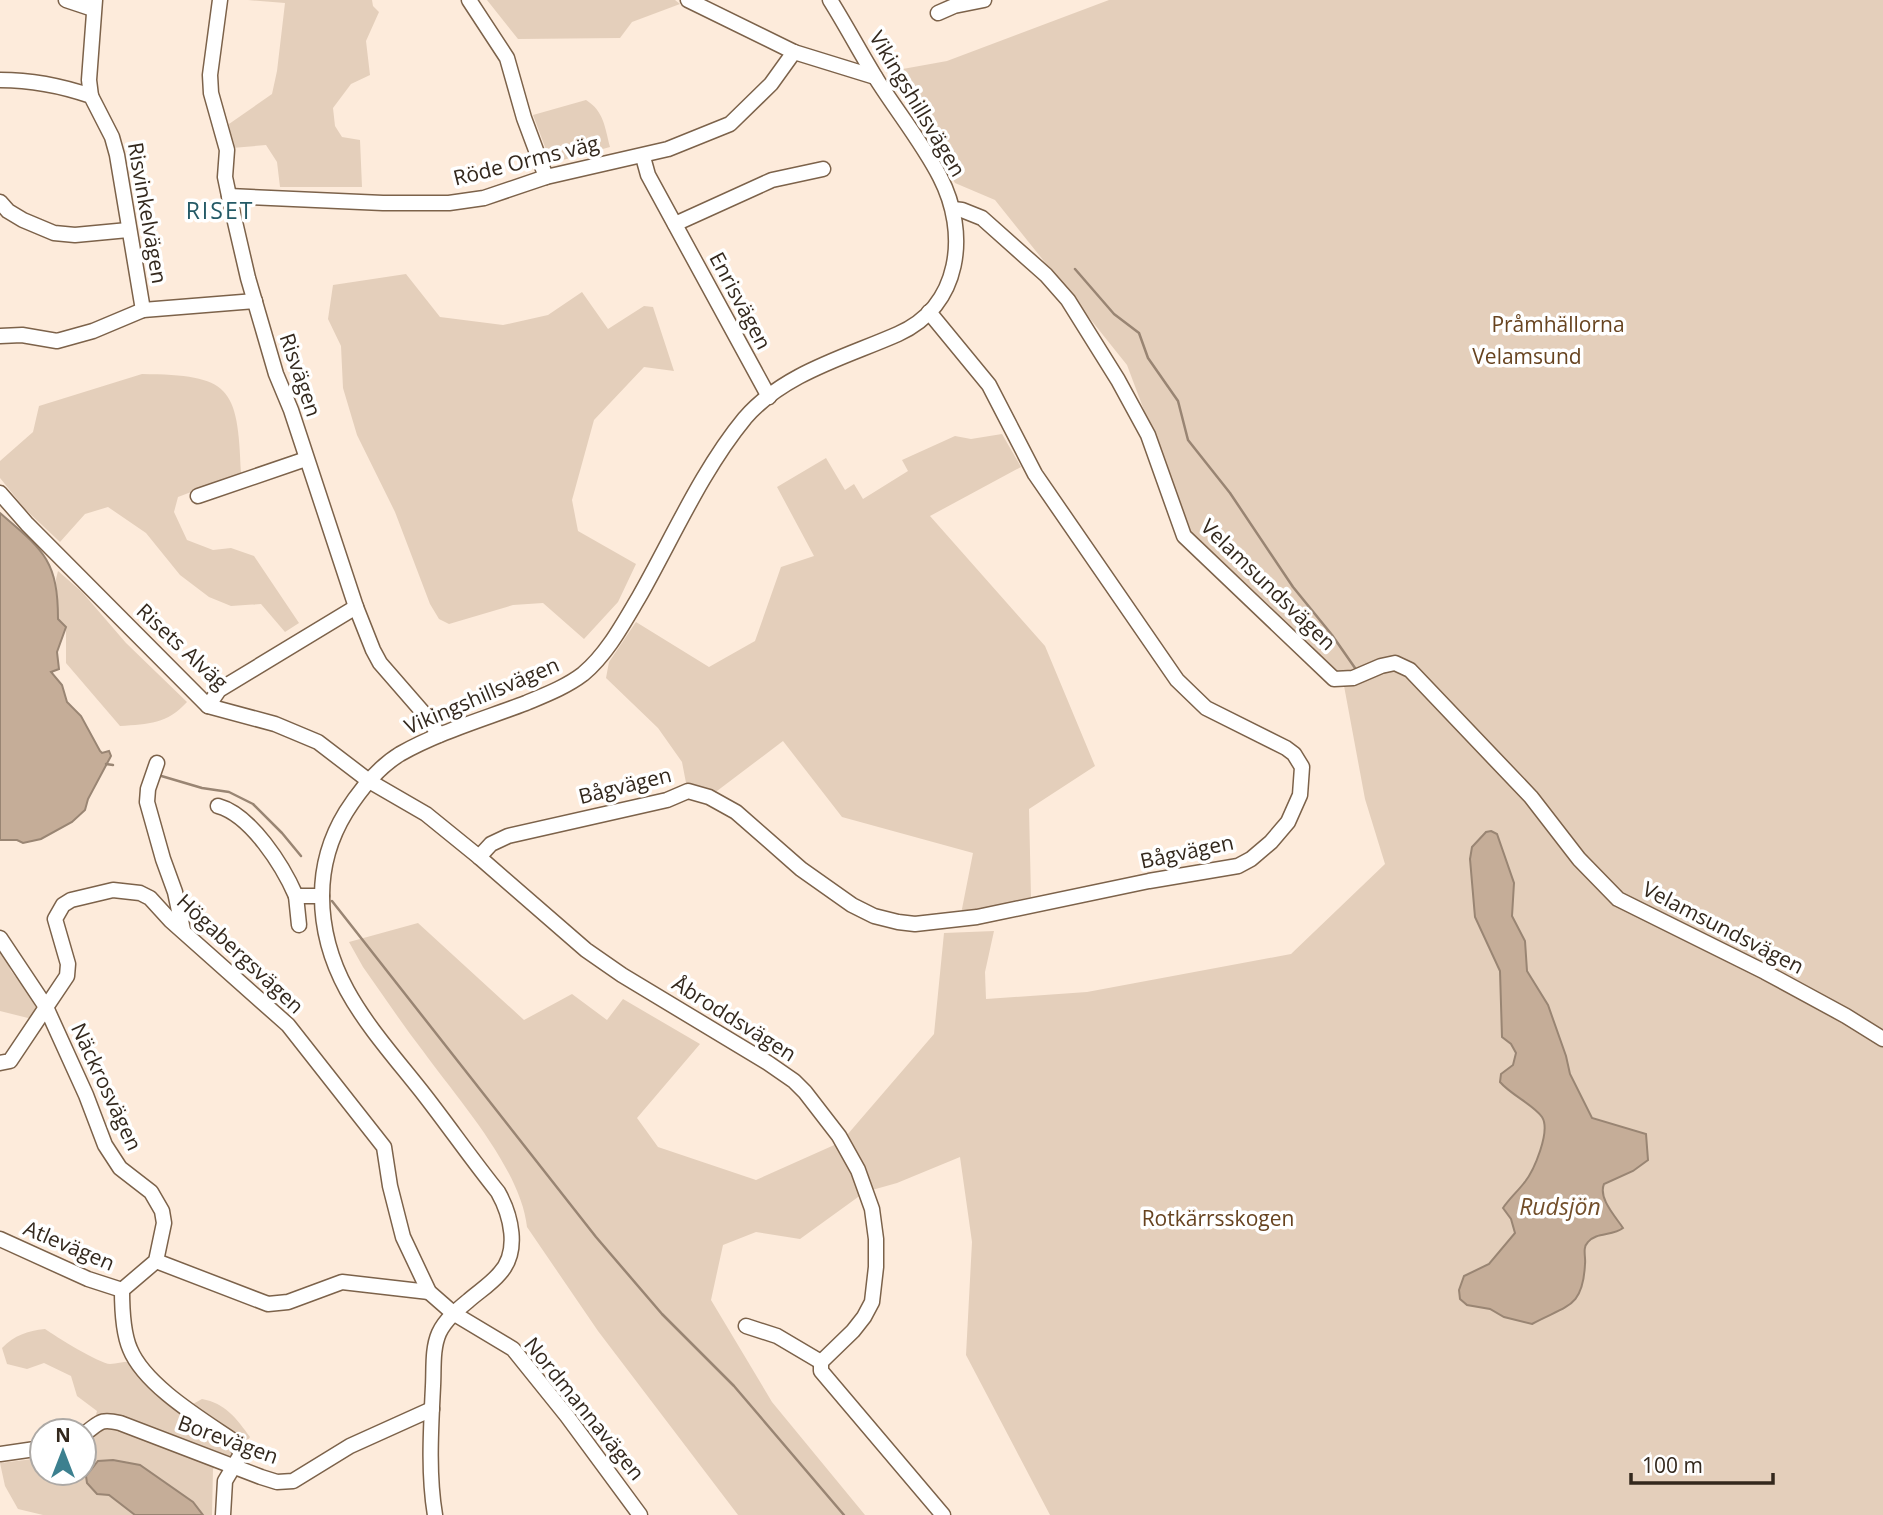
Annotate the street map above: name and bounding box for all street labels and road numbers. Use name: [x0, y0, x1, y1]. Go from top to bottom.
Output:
street label: Vikingshillsvägen: [863, 25, 972, 182]
street label: Röde Orms väg: [450, 128, 601, 192]
street label: Risvinkelvägen: [122, 140, 174, 286]
street label: Enrisvägen: [703, 247, 778, 354]
street label: Risvägen: [274, 329, 328, 420]
street label: Velamsundsvägen: [1195, 513, 1342, 656]
street label: Risets Alväg: [131, 597, 234, 696]
street label: Vikingshillsvägen: [400, 650, 563, 740]
street label: Bågvägen: [575, 760, 674, 810]
street label: Bågvägen: [1137, 827, 1236, 875]
street label: Velamsundsvägen: [1638, 874, 1809, 980]
street label: Högabergsvägen: [171, 887, 310, 1019]
street label: Åbroddsvägen: [667, 969, 802, 1067]
street label: Näckrosvägen: [65, 1018, 149, 1155]
street label: Atlevägen: [20, 1213, 119, 1277]
street label: Nordmannavägen: [518, 1331, 651, 1486]
street label: Borevägen: [174, 1408, 282, 1470]

